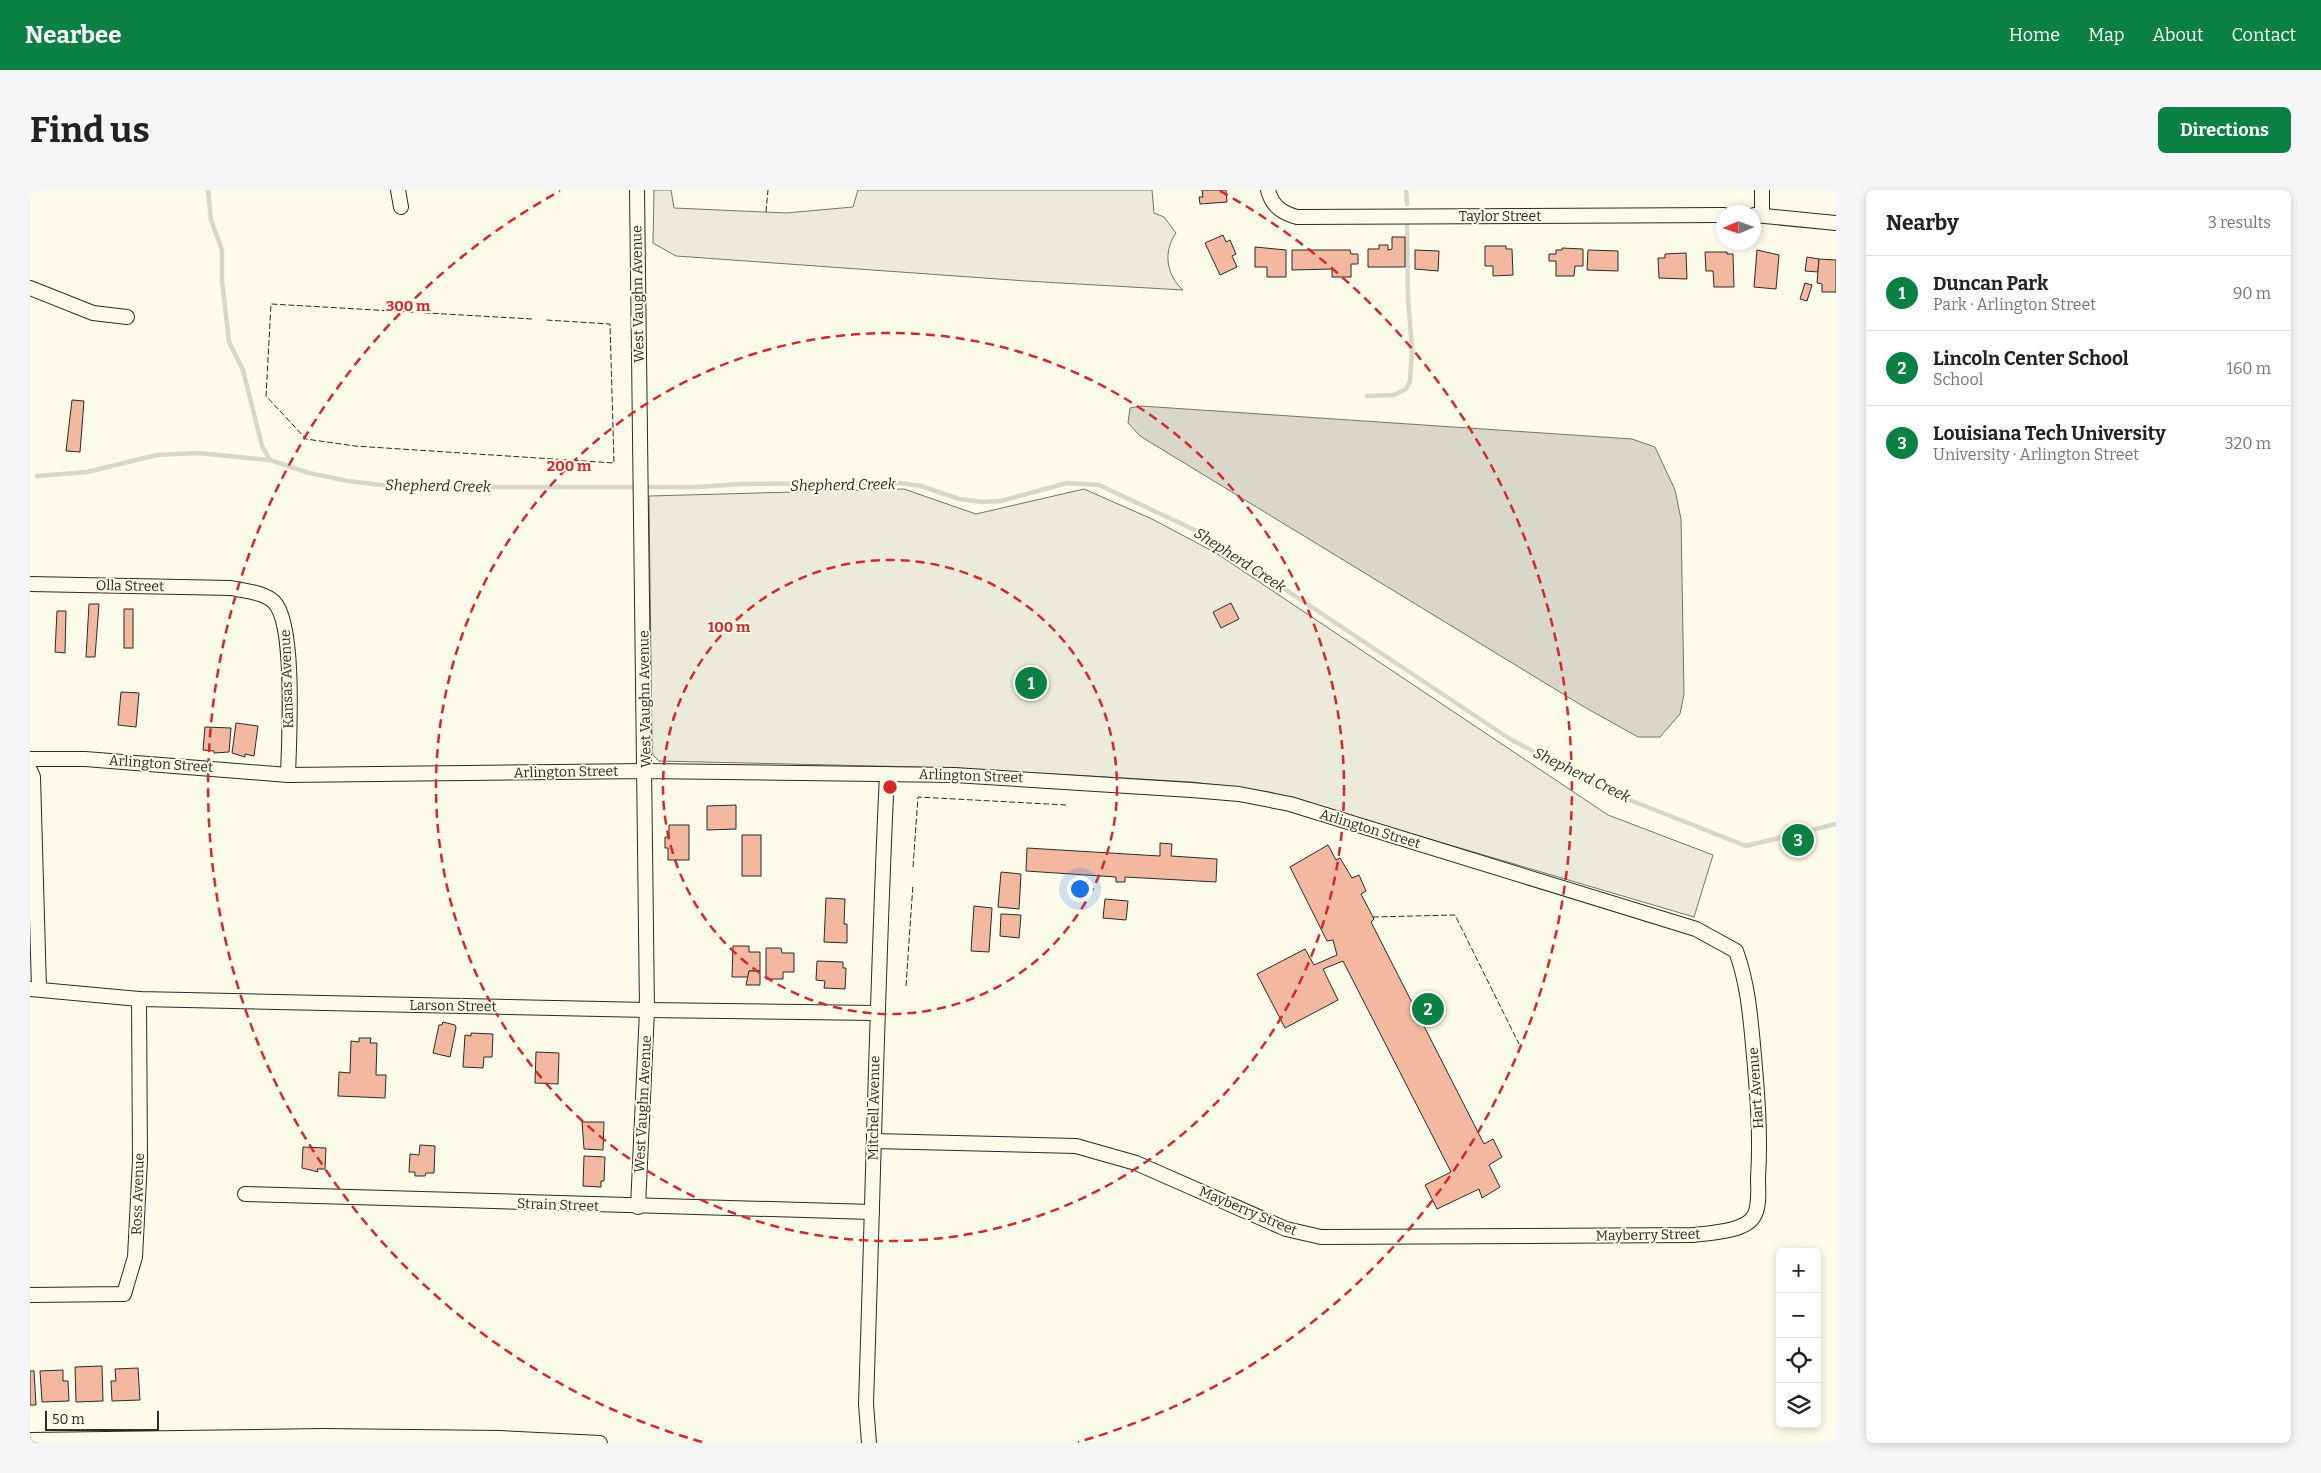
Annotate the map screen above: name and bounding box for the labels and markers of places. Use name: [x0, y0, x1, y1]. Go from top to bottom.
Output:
pin: 1: [1015, 664, 1047, 702]
centre of rings: [881, 778, 899, 796]
pin: 3: [1782, 821, 1814, 859]
pin: 2: [1412, 990, 1444, 1028]

